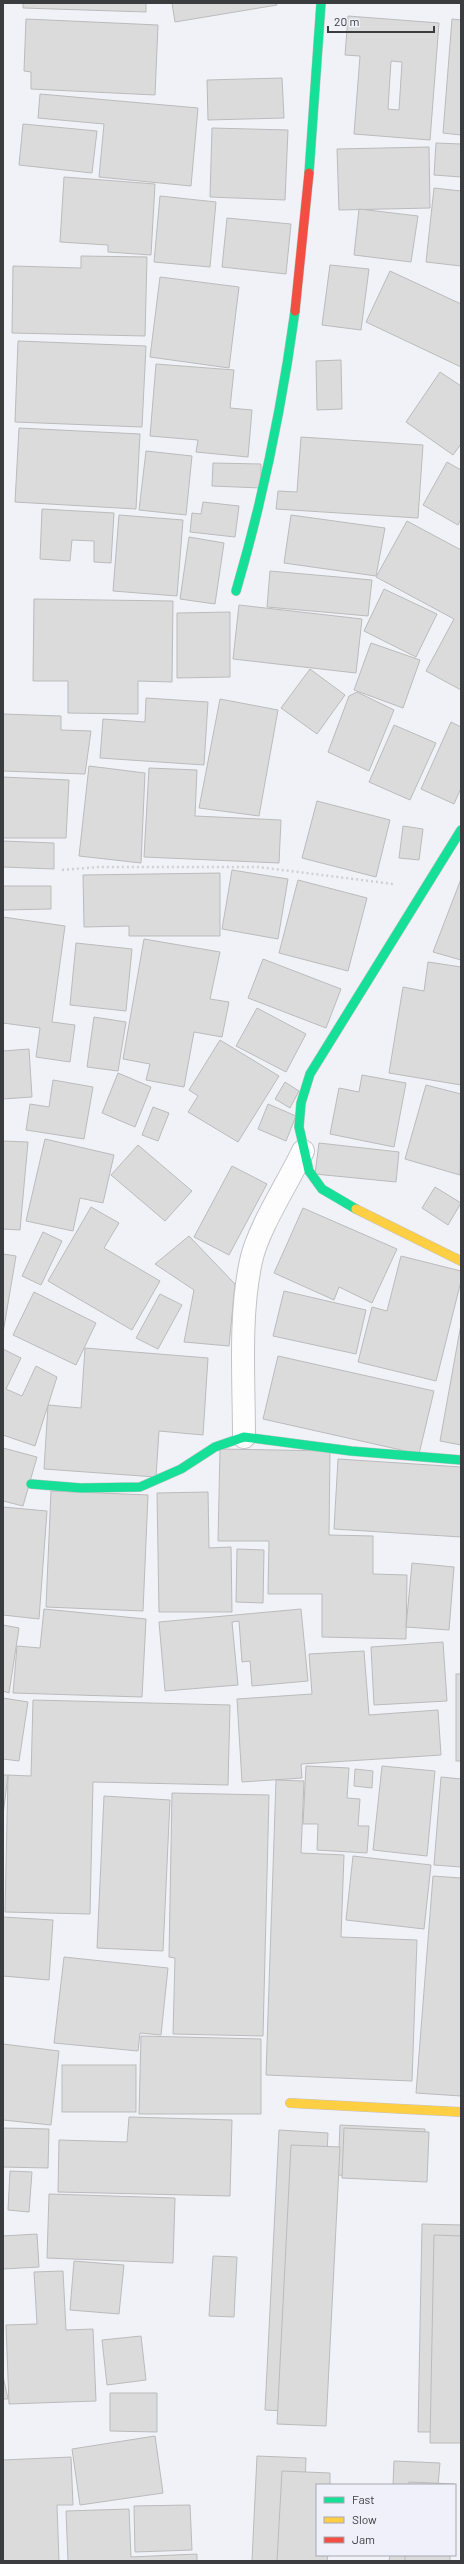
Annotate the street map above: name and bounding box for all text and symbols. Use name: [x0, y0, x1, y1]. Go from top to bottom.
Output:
scale bar: [328, 8, 434, 34]
text: 20 m: [334, 14, 360, 28]
legend: [316, 2484, 456, 2556]
text: Fast: [352, 2492, 375, 2506]
text: Slow: [352, 2512, 377, 2526]
text: Jam: [352, 2532, 375, 2546]

